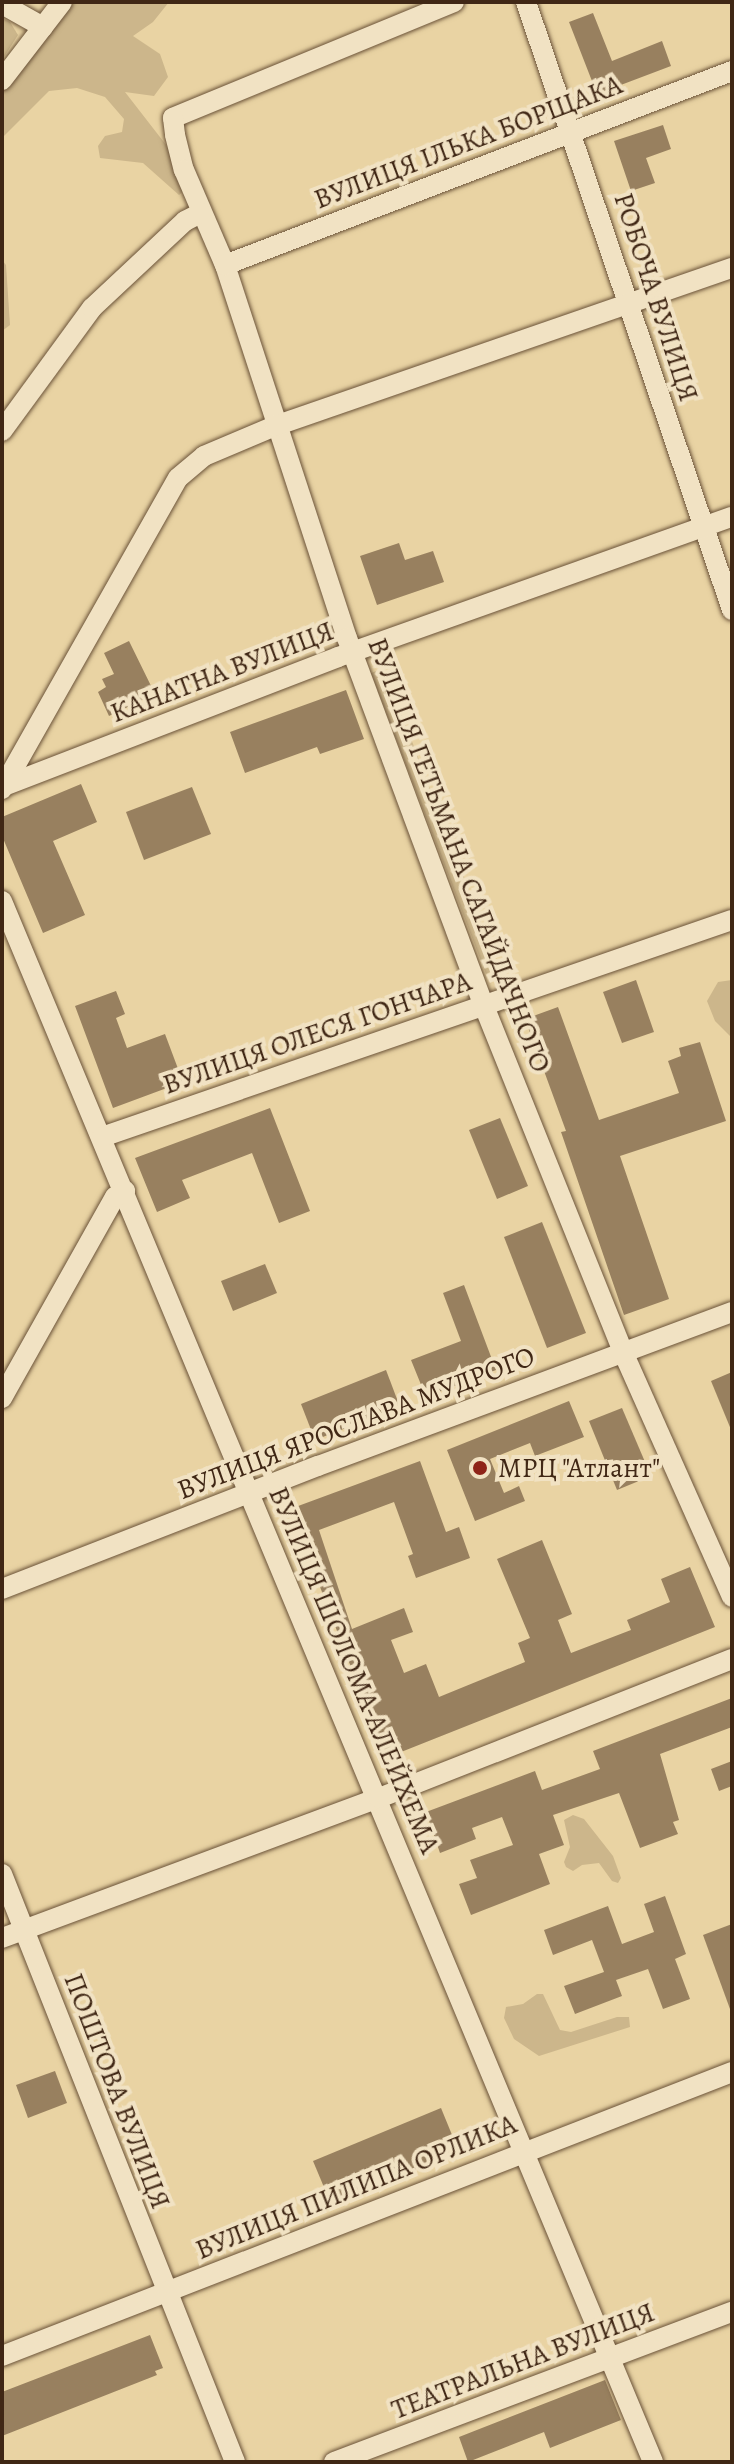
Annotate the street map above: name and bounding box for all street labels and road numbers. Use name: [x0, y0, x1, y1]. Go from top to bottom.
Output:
street label: ВУЛИЦЯ ІЛЬКА БОРЩАКА: [309, 68, 627, 216]
street label: РОБОЧА ВУЛИЦЯ: [606, 188, 706, 406]
street label: КАНАТНА ВУЛИЦЯ: [106, 614, 338, 730]
street label: ВУЛИЦЯ ГЕТЬМАНА САГАЙДАЧНОГО: [360, 633, 558, 1077]
street label: ВУЛИЦЯ ОЛЕСЯ ГОНЧАРА: [158, 964, 476, 1102]
street label: ВУЛИЦЯ ЯРОСЛАВА МУДРОГО: [173, 1339, 539, 1507]
street label: ВУЛИЦЯ ШОЛОМА-АЛЕЙХЕМА: [261, 1481, 447, 1859]
street label: ПОШТОВА ВУЛИЦЯ: [57, 1968, 177, 2214]
street label: ВУЛИЦЯ ПИЛИПА ОРЛИКА: [191, 2107, 521, 2267]
street label: ТЕАТРАЛЬНА ВУЛИЦЯ: [387, 2295, 659, 2427]

